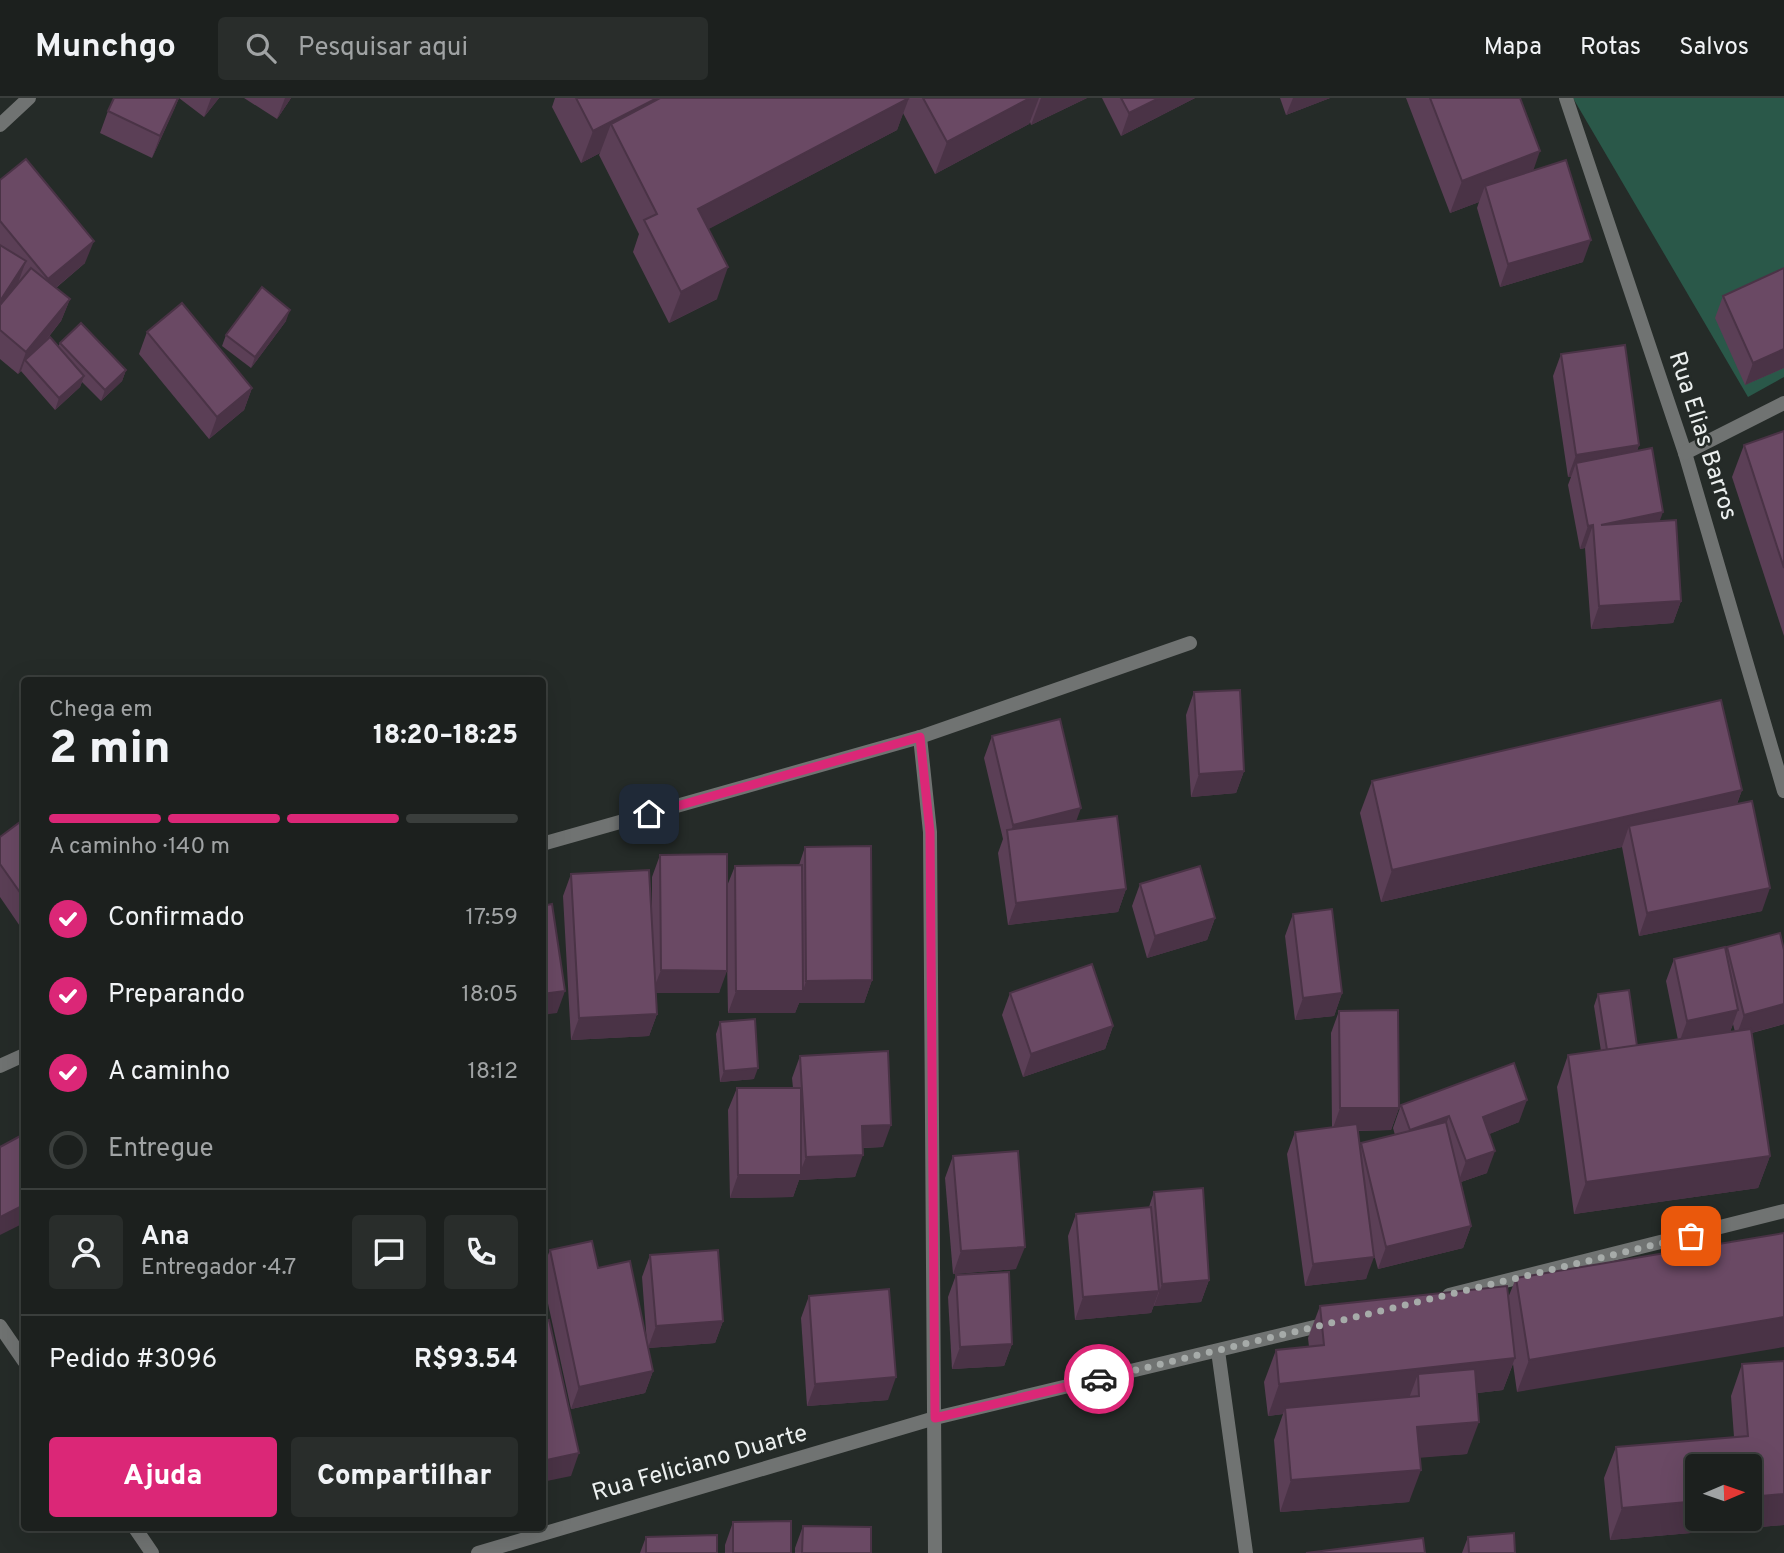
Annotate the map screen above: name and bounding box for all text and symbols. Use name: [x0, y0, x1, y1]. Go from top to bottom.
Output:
search box: [218, 17, 708, 80]
text: Munchgo: [35, 27, 176, 69]
icon: search: [242, 29, 280, 67]
text: Pesquisar aqui: [298, 32, 468, 65]
text: Mapa: [1484, 33, 1542, 63]
text: Rotas: [1580, 33, 1641, 63]
text: Salvos: [1679, 33, 1749, 63]
street label: Rua Elias Barros: [1661, 348, 1743, 524]
text: Chega em: [49, 696, 153, 725]
text: 18:20–18:25: [373, 720, 518, 753]
text: 2 min: [49, 721, 171, 780]
pin: [619, 784, 679, 844]
icon: home: [630, 795, 668, 833]
text: A caminho · 140 m: [49, 833, 230, 862]
icon: check: [49, 900, 87, 938]
text: Confirmado: [108, 902, 245, 935]
text: 17:59: [465, 904, 518, 933]
icon: check: [49, 977, 87, 1015]
text: Preparando: [108, 979, 245, 1012]
text: 18:05: [461, 981, 518, 1010]
icon: check: [49, 1054, 87, 1092]
text: A caminho: [108, 1056, 230, 1089]
text: 18:12: [468, 1058, 518, 1087]
text: Entregue: [108, 1133, 214, 1166]
pin: [1661, 1206, 1721, 1266]
button: person: [49, 1215, 123, 1289]
button: chat: [352, 1215, 426, 1289]
button: phone: [444, 1215, 518, 1289]
icon: bag: [1672, 1217, 1710, 1255]
text: Ana: [141, 1221, 190, 1254]
text: Entregador · 4.7: [141, 1254, 296, 1283]
text: Pedido #3096: [49, 1344, 217, 1377]
text: R$93.54: [414, 1344, 518, 1377]
courier: [1064, 1344, 1134, 1414]
icon: car: [1080, 1360, 1118, 1398]
street label: Rua Feliciano Duarte: [589, 1419, 811, 1509]
button: Ajuda: [49, 1437, 277, 1517]
button: Compartilhar: [291, 1437, 518, 1517]
north arrow: [1685, 1454, 1762, 1531]
map controls: [1685, 1454, 1762, 1531]

